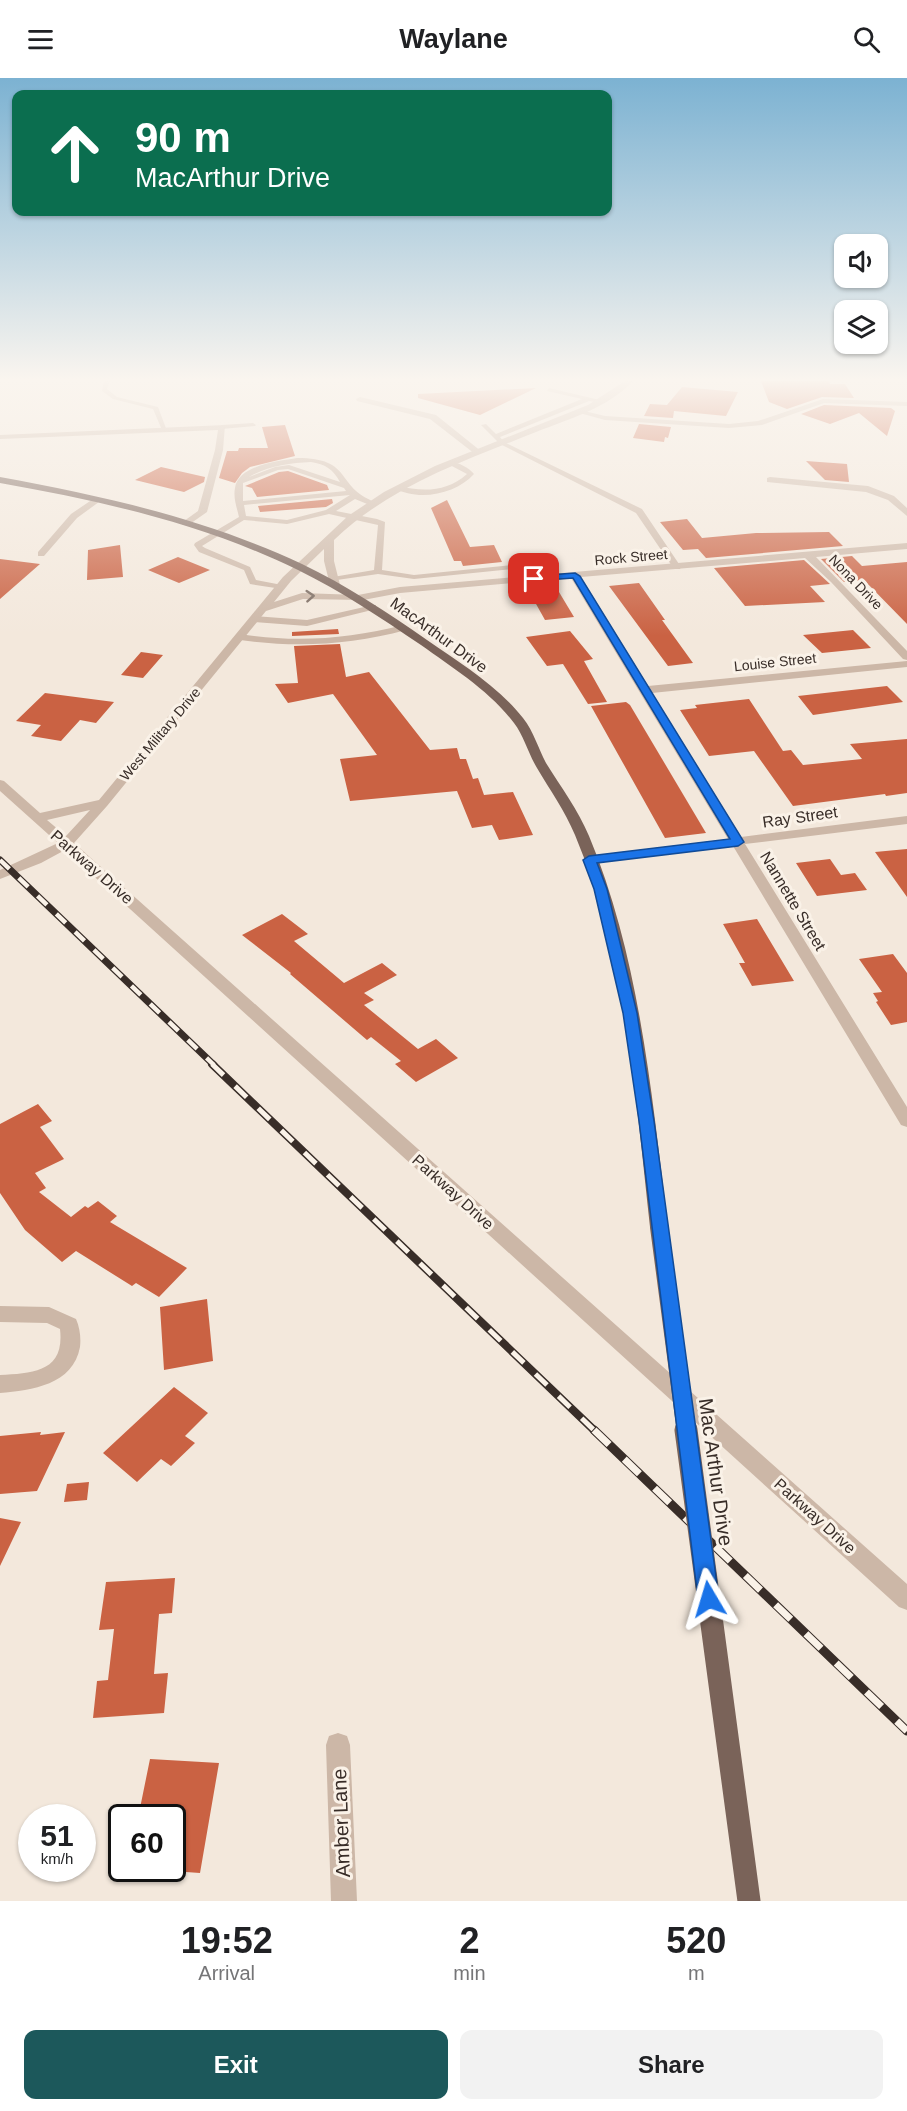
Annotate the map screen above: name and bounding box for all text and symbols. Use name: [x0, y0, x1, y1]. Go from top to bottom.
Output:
icon: menu: [24, 23, 57, 56]
icon: search: [850, 23, 883, 56]
text: Waylane: [399, 24, 508, 54]
icon: ahead: [36, 114, 114, 192]
text: 90 m: [135, 114, 231, 161]
text: MacArthur Drive: [135, 163, 330, 193]
map controls: [834, 234, 888, 354]
button: sound: [834, 234, 888, 288]
button: layers: [834, 300, 888, 354]
street label: Rock Street: [594, 546, 668, 568]
street label: Nona Drive: [826, 551, 886, 613]
pin: [508, 553, 559, 604]
icon: arrive: [517, 562, 550, 595]
one-way arrow: [305, 590, 314, 603]
street label: MacArthur Drive: [387, 594, 491, 676]
street label: Louise Street: [733, 650, 817, 674]
street label: West Military Drive: [116, 684, 204, 784]
street label: Ray Street: [761, 803, 839, 831]
street label: Parkway Drive: [48, 827, 137, 907]
street label: Nannette Street: [757, 849, 829, 954]
street label: Parkway Drive: [409, 1151, 497, 1233]
street label: Mac Arthur Drive: [695, 1397, 737, 1547]
street label: Parkway Drive: [771, 1475, 859, 1557]
position arrow: [677, 1567, 741, 1631]
street label: Amber Lane: [328, 1768, 354, 1878]
speed limit sign: 60: [108, 1804, 186, 1882]
text: 51: [40, 1819, 74, 1852]
text: km/h: [41, 1850, 73, 1867]
text: 19:52: [181, 1920, 273, 1961]
text: 2: [459, 1920, 479, 1961]
text: 520: [666, 1920, 726, 1961]
text: Arrival: [198, 1962, 255, 1984]
text: min: [453, 1962, 486, 1984]
text: m: [688, 1962, 705, 1984]
button: Exit: [24, 2030, 448, 2099]
button: Share: [460, 2030, 883, 2099]

